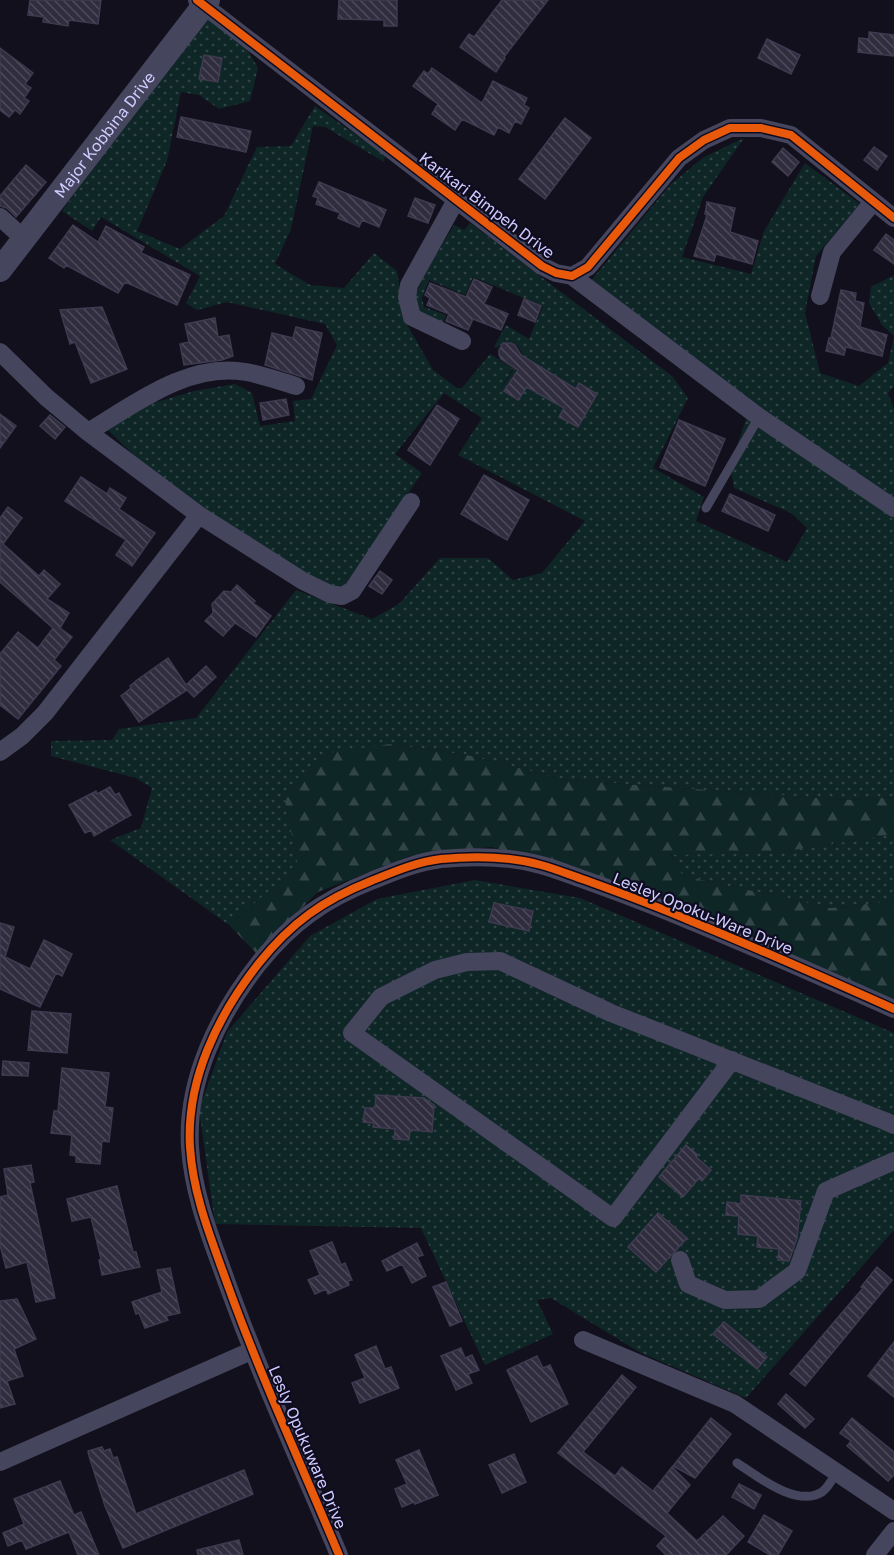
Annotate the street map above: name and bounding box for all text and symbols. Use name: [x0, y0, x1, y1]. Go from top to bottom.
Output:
street label: Major Kobbina Drive: [49, 67, 159, 202]
street label: Karikari Bimpeh Drive: [415, 147, 559, 263]
street label: Lesley Opoku-Ware Drive: [610, 868, 796, 958]
street label: Lesly Opukuware Drive: [265, 1362, 351, 1532]

